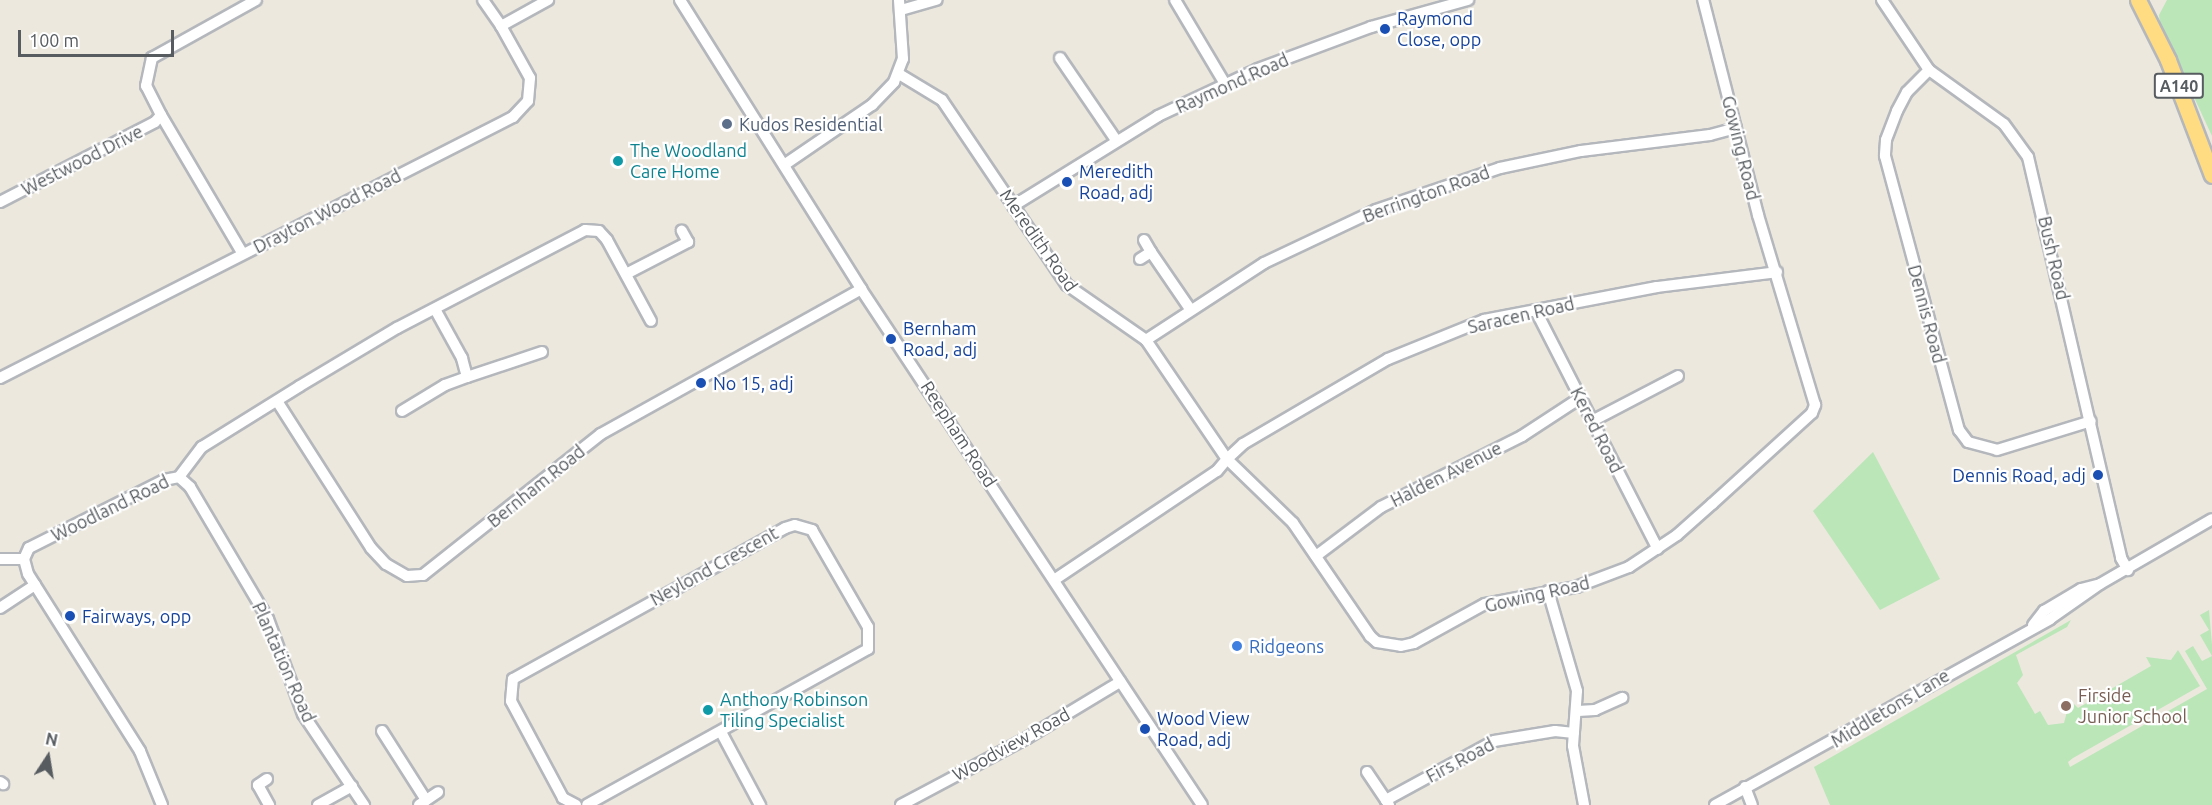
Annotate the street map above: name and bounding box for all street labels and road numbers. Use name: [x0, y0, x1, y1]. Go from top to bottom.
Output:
street label: Raymond Road: [1172, 48, 1292, 118]
road number: A140: [2154, 73, 2204, 99]
street label: Gowing Road: [1718, 93, 1764, 203]
street label: Westwood Drive: [18, 120, 146, 200]
street label: Berrington Road: [1360, 161, 1492, 227]
street label: Drayton Wood Road: [249, 164, 405, 258]
street label: Meredith Road: [996, 185, 1082, 295]
street label: Bush Road: [2034, 214, 2074, 302]
street label: Dennis Road: [1903, 262, 1951, 366]
street label: Saracen Road: [1466, 292, 1576, 338]
street label: Reepham Road: [917, 377, 1001, 491]
street label: Kered Road: [1566, 383, 1628, 477]
street label: Halden Avenue: [1387, 437, 1505, 511]
street label: Bernham Road: [483, 440, 589, 532]
street label: Woodland Road: [48, 470, 172, 546]
street label: Neylond Crescent: [646, 522, 782, 610]
street label: Gowing Road: [1482, 571, 1592, 617]
street label: Plantation Road: [248, 599, 320, 725]
street label: Middletons Lane: [1827, 664, 1953, 752]
street label: Woodview Road: [949, 703, 1073, 785]
street label: Firs Road: [1422, 733, 1498, 787]

